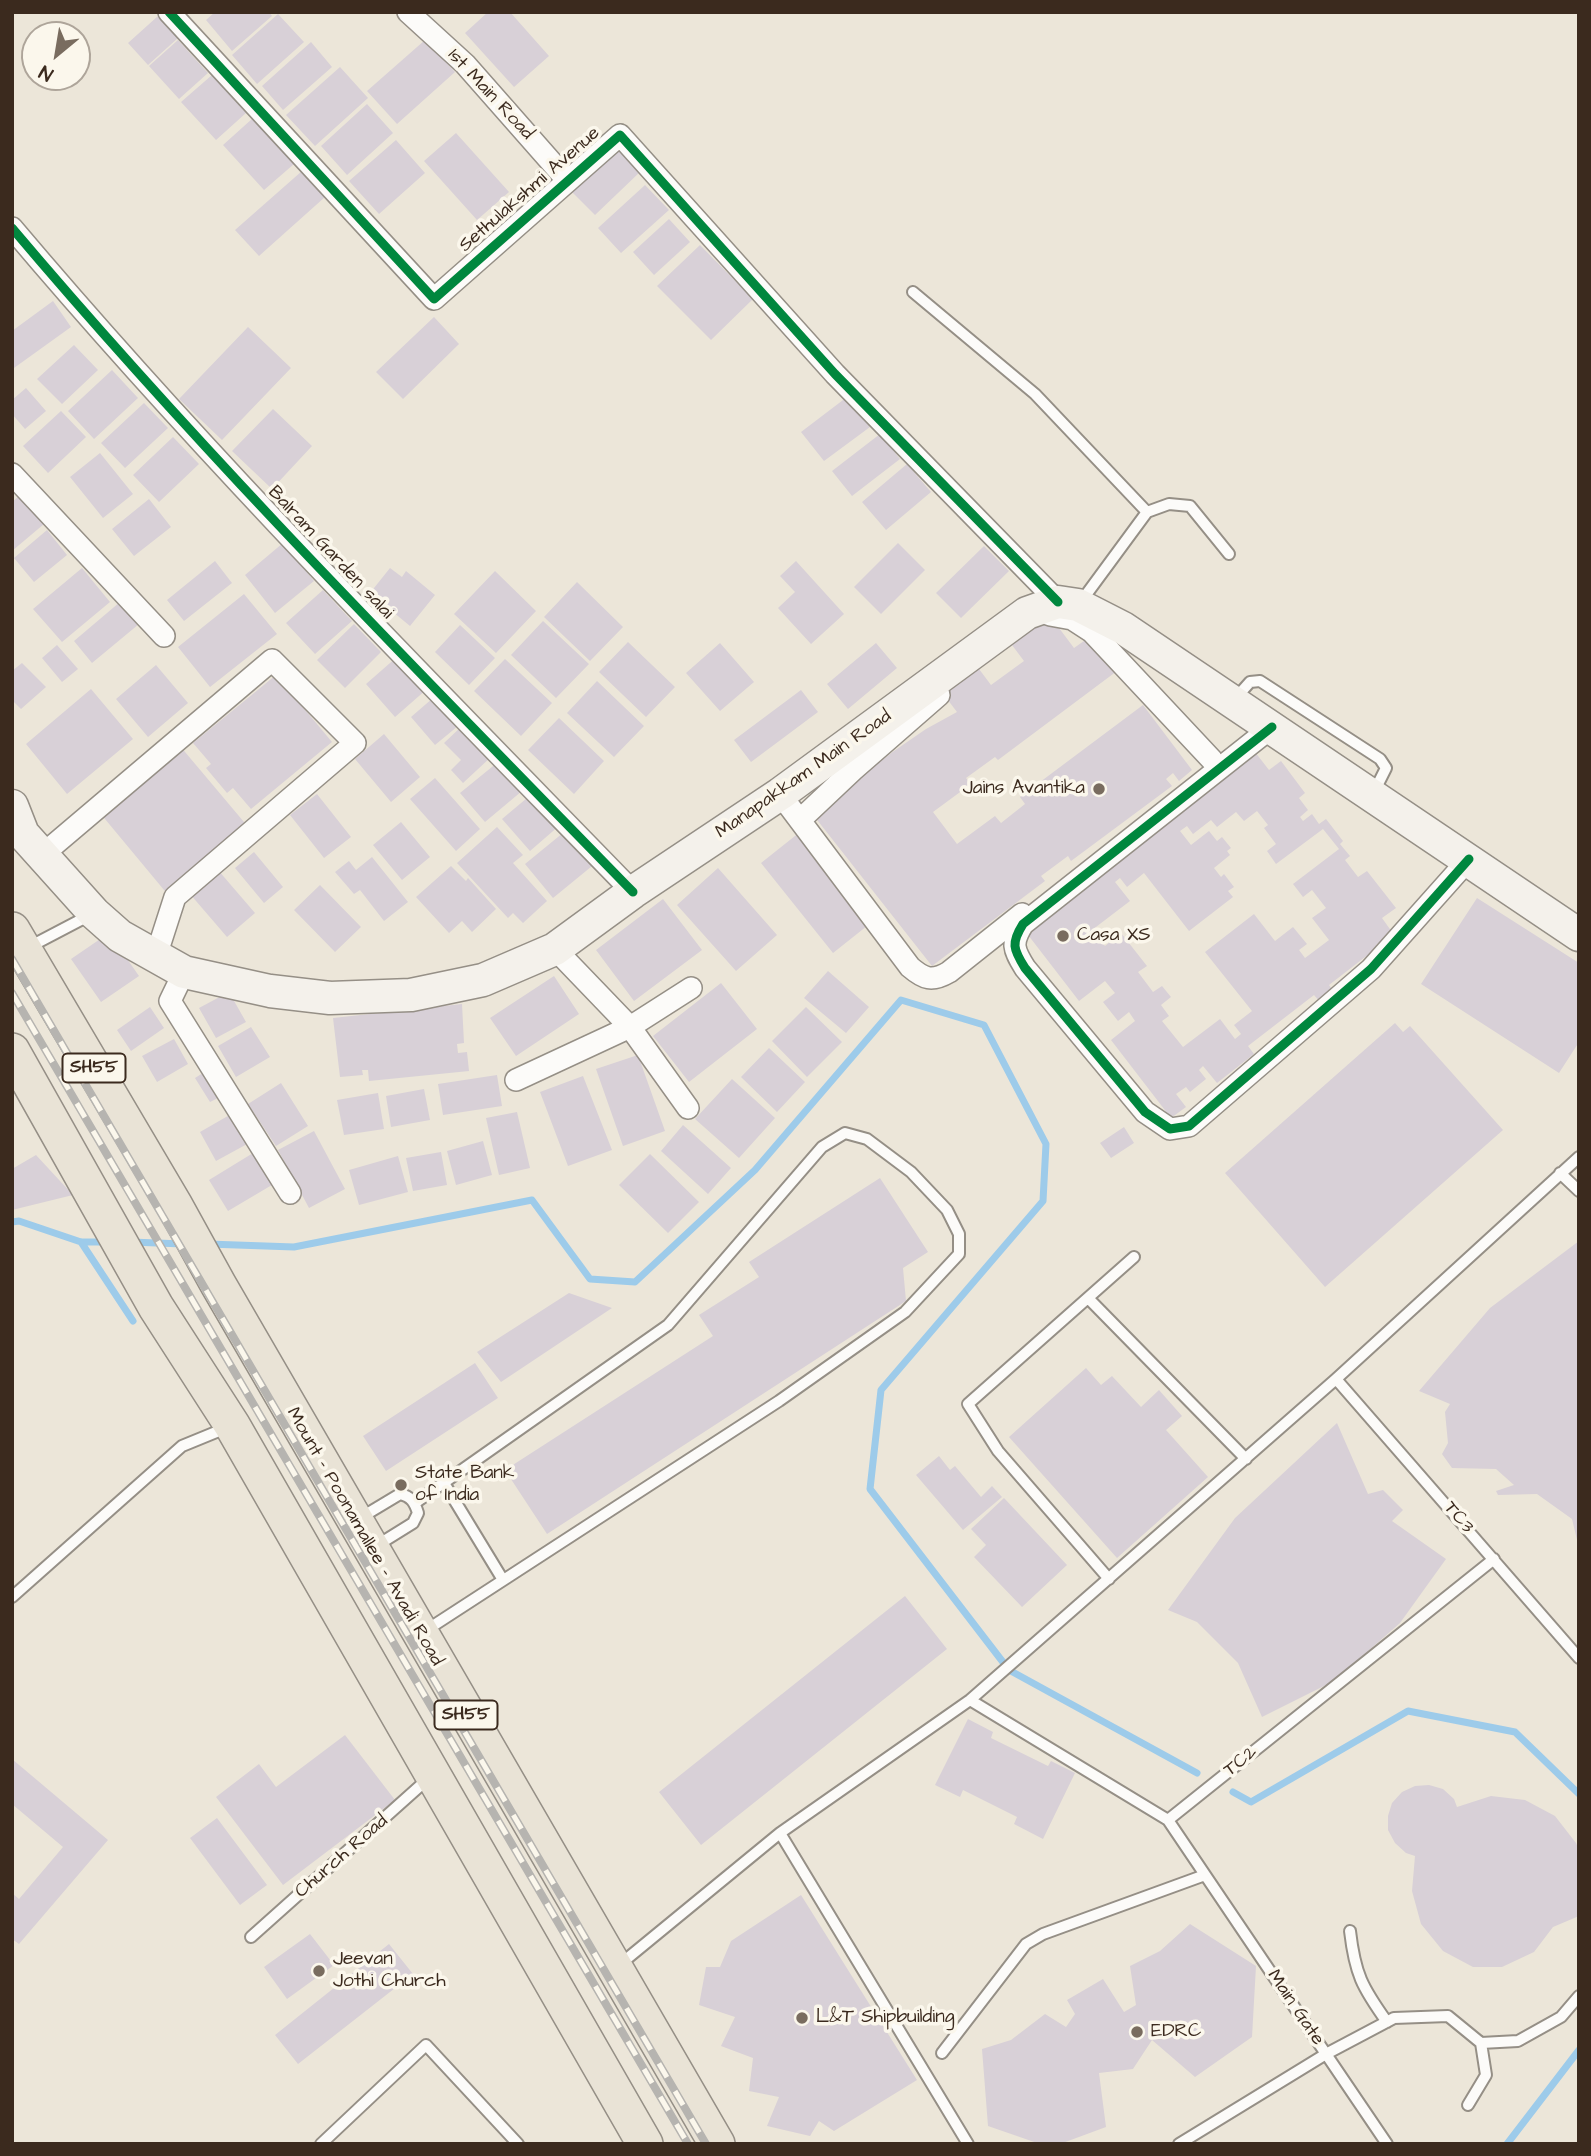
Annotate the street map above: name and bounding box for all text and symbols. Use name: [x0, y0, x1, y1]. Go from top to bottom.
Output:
north arrow: [21, 21, 91, 91]
street label: 1st Main Road: [442, 45, 538, 145]
text: N: [34, 58, 58, 88]
street label: Sethulakshmi Avenue: [455, 123, 605, 257]
street label: Balram Garden salai: [262, 482, 398, 624]
street label: Manapakkam Main Road: [712, 706, 896, 844]
place label: Jains Avantika: [963, 778, 1085, 800]
marker: Jains Avantika: [1091, 781, 1107, 797]
place label: Casa XS: [1077, 925, 1151, 947]
marker: Casa XS: [1055, 928, 1071, 944]
road number: SH55: [62, 1054, 126, 1083]
street label: Mount - Poonamallee - Avadi Road: [280, 1404, 448, 1670]
place label: State Bank of India: [415, 1463, 514, 1507]
marker: State Bank of India: [393, 1477, 409, 1493]
street label: TC3: [1438, 1497, 1478, 1539]
road number: SH55: [434, 1700, 498, 1730]
street label: TC2: [1220, 1742, 1262, 1782]
street label: Church Road: [291, 1810, 393, 1904]
place label: Jeevan Jothi Church: [333, 1949, 446, 1993]
marker: Jeevan Jothi Church: [311, 1963, 327, 1979]
street label: Main Gate: [1261, 1966, 1329, 2050]
place label: L&T Shipbuilding: [816, 2007, 954, 2029]
marker: L&T Shipbuilding: [794, 2010, 810, 2026]
place label: EDRC: [1151, 2021, 1202, 2043]
marker: EDRC: [1129, 2024, 1145, 2040]

